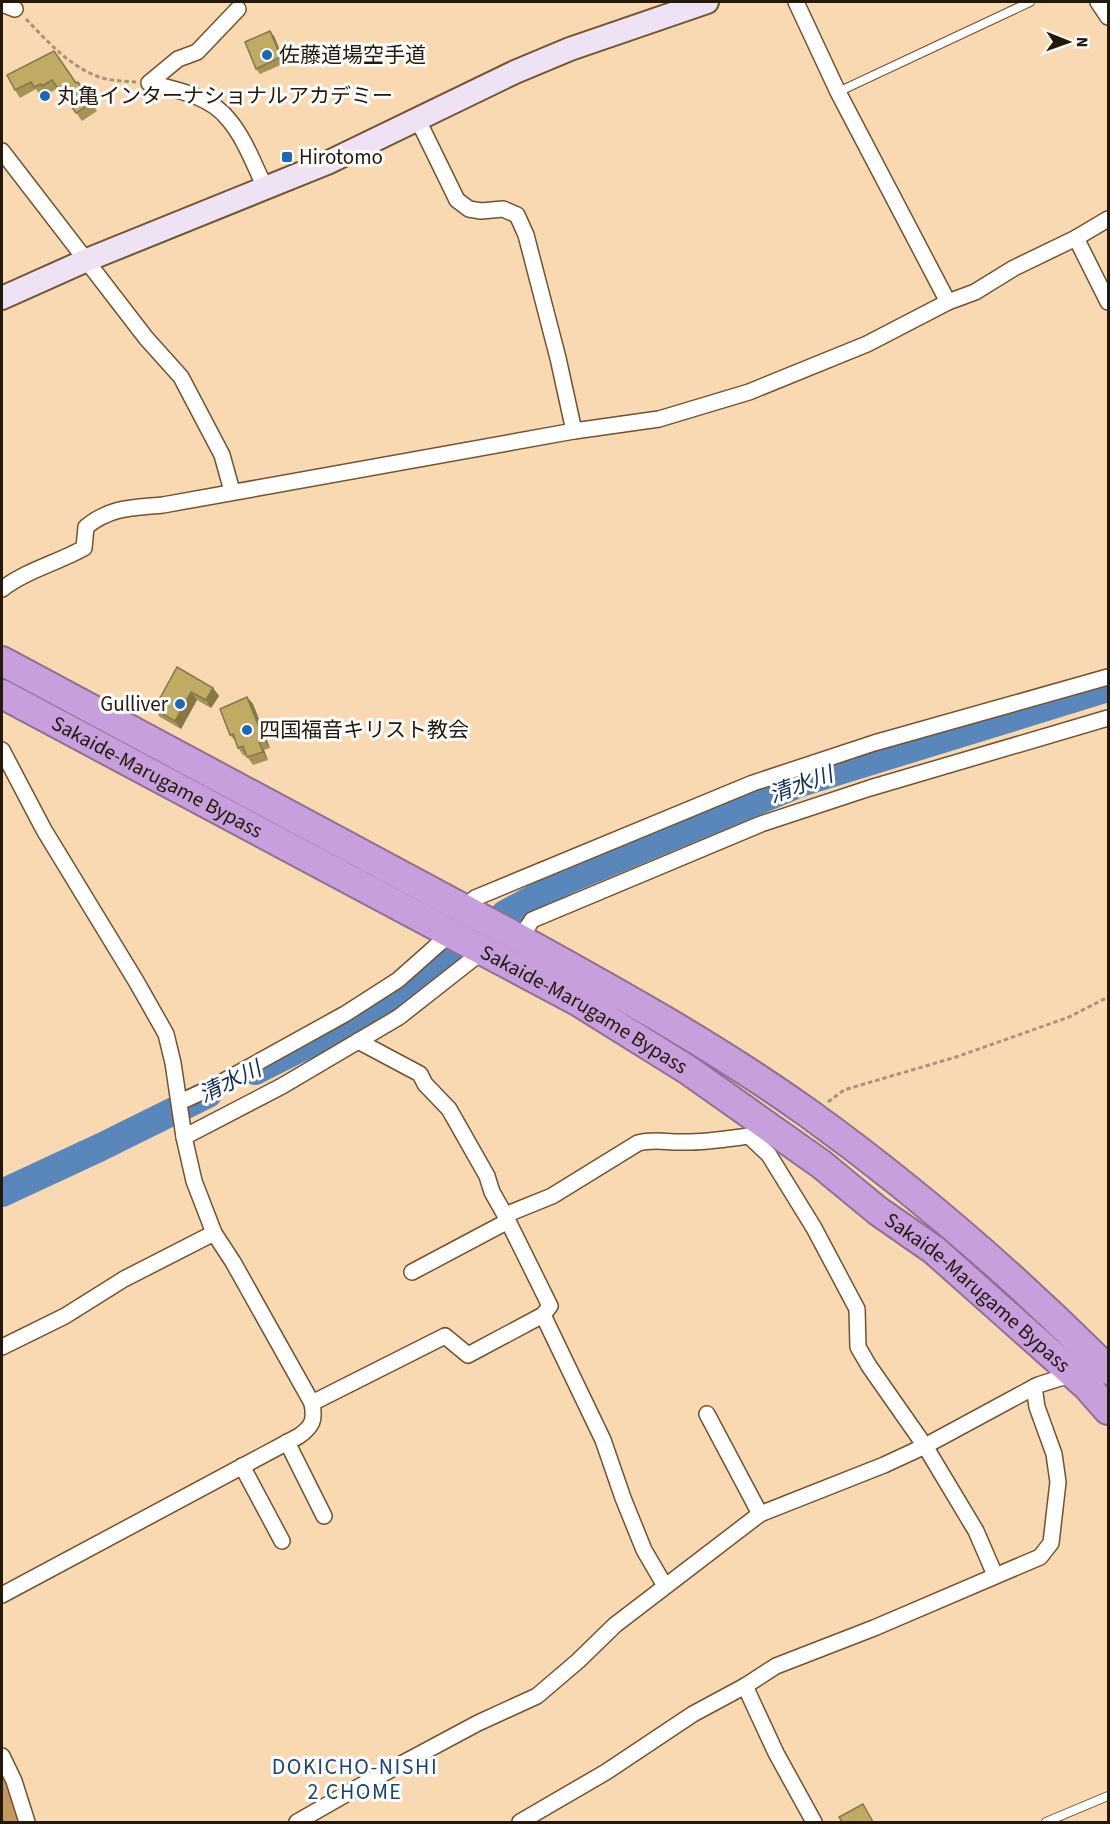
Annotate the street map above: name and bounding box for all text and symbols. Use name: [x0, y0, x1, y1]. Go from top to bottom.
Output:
north arrow: [1038, 12, 1098, 72]
text: N: [1071, 37, 1093, 48]
place label: 佐藤道場空手道: [279, 40, 426, 70]
marker: 佐藤道場空手道: [260, 48, 274, 62]
place label: 丸亀インターナショナルアカデミー: [57, 81, 393, 111]
marker: 丸亀インターナショナルアカデミー: [38, 89, 52, 103]
place label: Hirotomo: [299, 142, 383, 172]
marker: Hirotomo: [280, 150, 294, 164]
place label: Gulliver: [100, 689, 169, 719]
marker: Gulliver: [173, 697, 187, 711]
street label: Sakaide-Marugame Bypass: [46, 708, 268, 846]
place label: 四国福音キリスト教会: [259, 715, 469, 745]
marker: 四国福音キリスト教会: [240, 723, 254, 737]
water label: 清水川: [765, 758, 839, 811]
street label: Sakaide-Marugame Bypass: [475, 937, 694, 1081]
water label: 清水川: [193, 1052, 268, 1111]
street label: Sakaide-Marugame Bypass: [878, 1205, 1077, 1380]
district label: DOKICHO-NISHI 2 CHOME: [272, 1751, 438, 1808]

